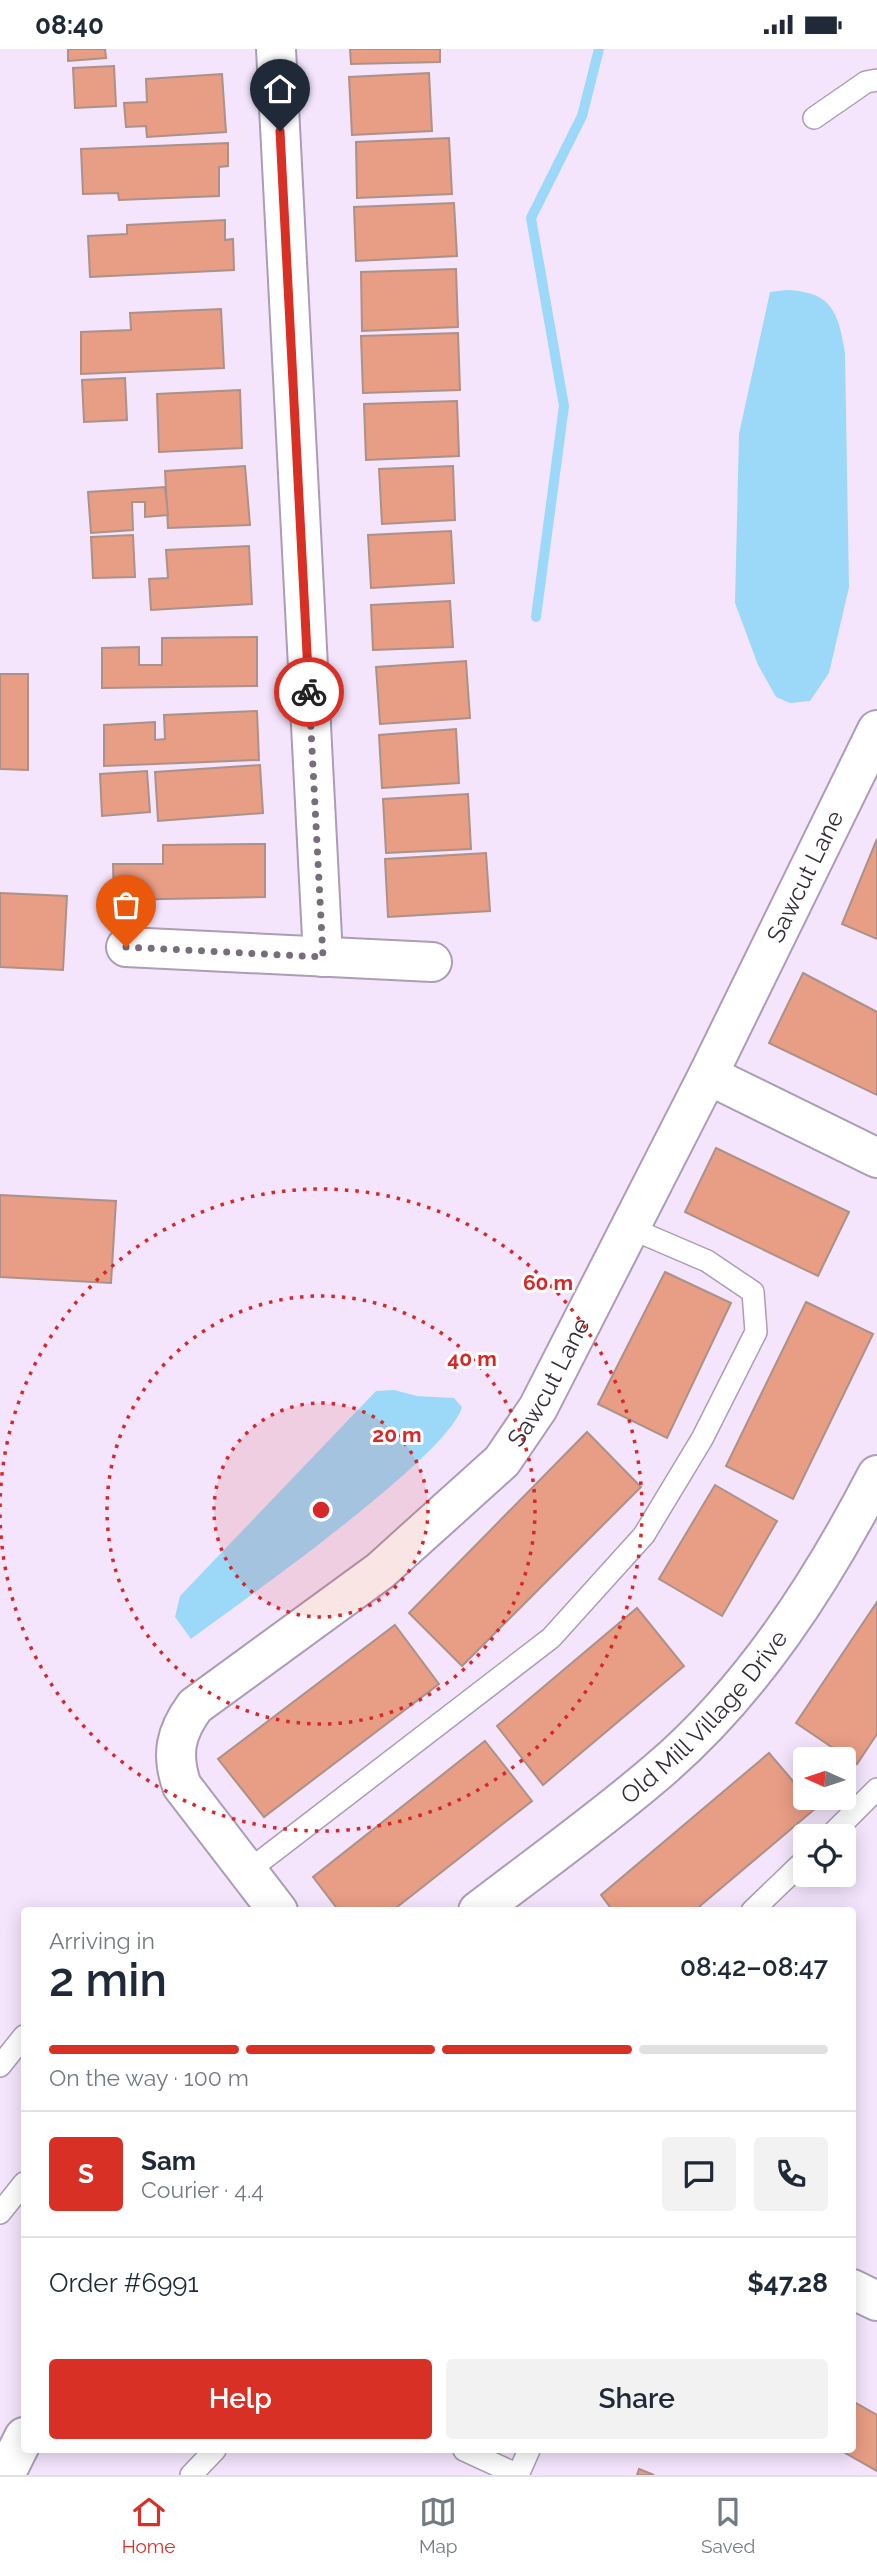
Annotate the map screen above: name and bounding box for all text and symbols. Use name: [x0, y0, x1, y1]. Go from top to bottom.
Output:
text: 08:40: [35, 10, 104, 40]
pin: [250, 59, 310, 131]
icon: home: [261, 70, 299, 108]
courier: [274, 657, 344, 727]
icon: bike: [290, 673, 328, 711]
street label: Sawcut Lane: [760, 806, 849, 947]
pin: [96, 875, 156, 947]
icon: bag: [107, 886, 145, 924]
text: 60 m: [523, 1270, 573, 1295]
street label: Sawcut Lane: [501, 1313, 596, 1452]
text: 40 m: [447, 1346, 497, 1371]
text: 20 m: [372, 1422, 422, 1447]
centre of rings: [309, 1498, 333, 1522]
street label: Old Mill Village Drive: [615, 1624, 793, 1810]
north arrow: [793, 1747, 856, 1809]
map controls: [793, 1747, 856, 1887]
button: locate: [793, 1824, 856, 1887]
text: Arriving in: [49, 1927, 155, 1954]
text: 08:42–08:47: [680, 1952, 828, 1982]
text: 2 min: [49, 1953, 167, 2007]
text: On the way · 100 m: [49, 2064, 249, 2091]
button: chat: [662, 2137, 736, 2211]
button: phone: [754, 2137, 828, 2211]
text: Sam: [141, 2146, 196, 2176]
text: S: [78, 2159, 94, 2189]
text: Courier · 4.4: [141, 2176, 264, 2203]
text: Order #6991: [49, 2268, 199, 2298]
text: $47.28: [747, 2268, 828, 2298]
button: Help: [49, 2359, 432, 2439]
button: Share: [446, 2359, 828, 2439]
tab: Home: [122, 2493, 175, 2557]
tab: Map: [419, 2493, 458, 2557]
tab: Saved: [701, 2493, 755, 2557]

